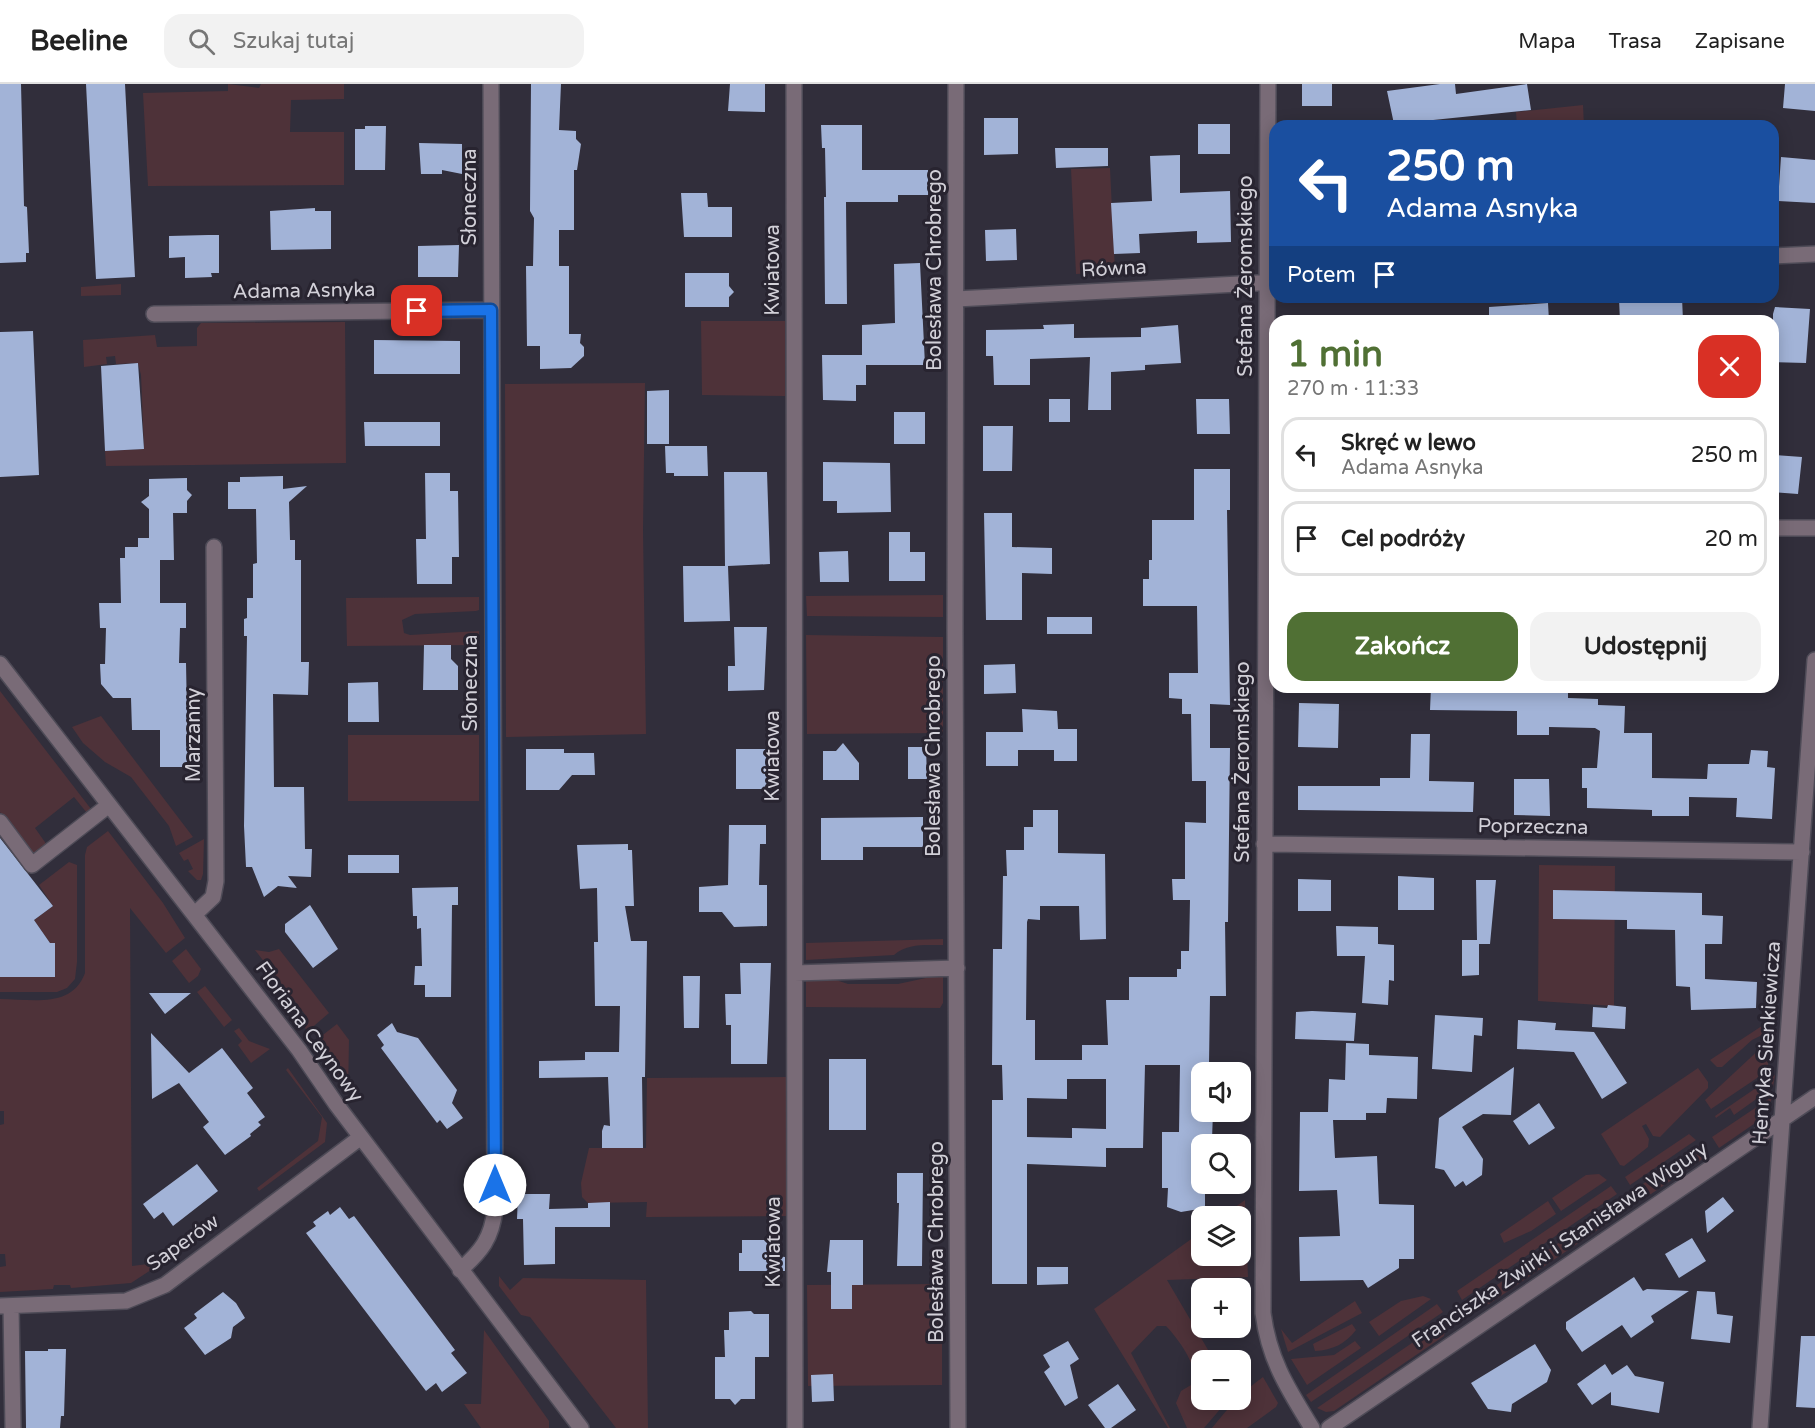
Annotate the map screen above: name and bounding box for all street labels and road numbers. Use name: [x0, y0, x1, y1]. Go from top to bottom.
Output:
street label: Słoneczna: [458, 148, 482, 246]
street label: Bolesława Chrobrego: [923, 169, 947, 371]
street label: Stefana Żeromskiego: [1234, 175, 1258, 377]
street label: Kwiatowa: [761, 224, 785, 316]
street label: Równa: [1081, 255, 1147, 283]
street label: Adama Asnyka: [233, 278, 375, 304]
street label: Słoneczna: [459, 634, 483, 732]
street label: Bolesława Chrobrego: [922, 655, 946, 857]
street label: Stefana Żeromskiego: [1231, 661, 1255, 863]
street label: Marzanny: [182, 688, 206, 782]
street label: Kwiatowa: [761, 710, 785, 802]
street label: Poprzeczna: [1477, 814, 1589, 840]
street label: Henryka Sienkiewicza: [1748, 940, 1786, 1146]
street label: Floriana Ceynowy: [250, 957, 368, 1107]
street label: Franciszka Żwirki i Stanisława Wigury: [1408, 1137, 1713, 1353]
street label: Bolesława Chrobrego: [925, 1141, 949, 1343]
street label: Kwiatowa: [762, 1196, 786, 1288]
street label: Saperów: [142, 1209, 224, 1277]

